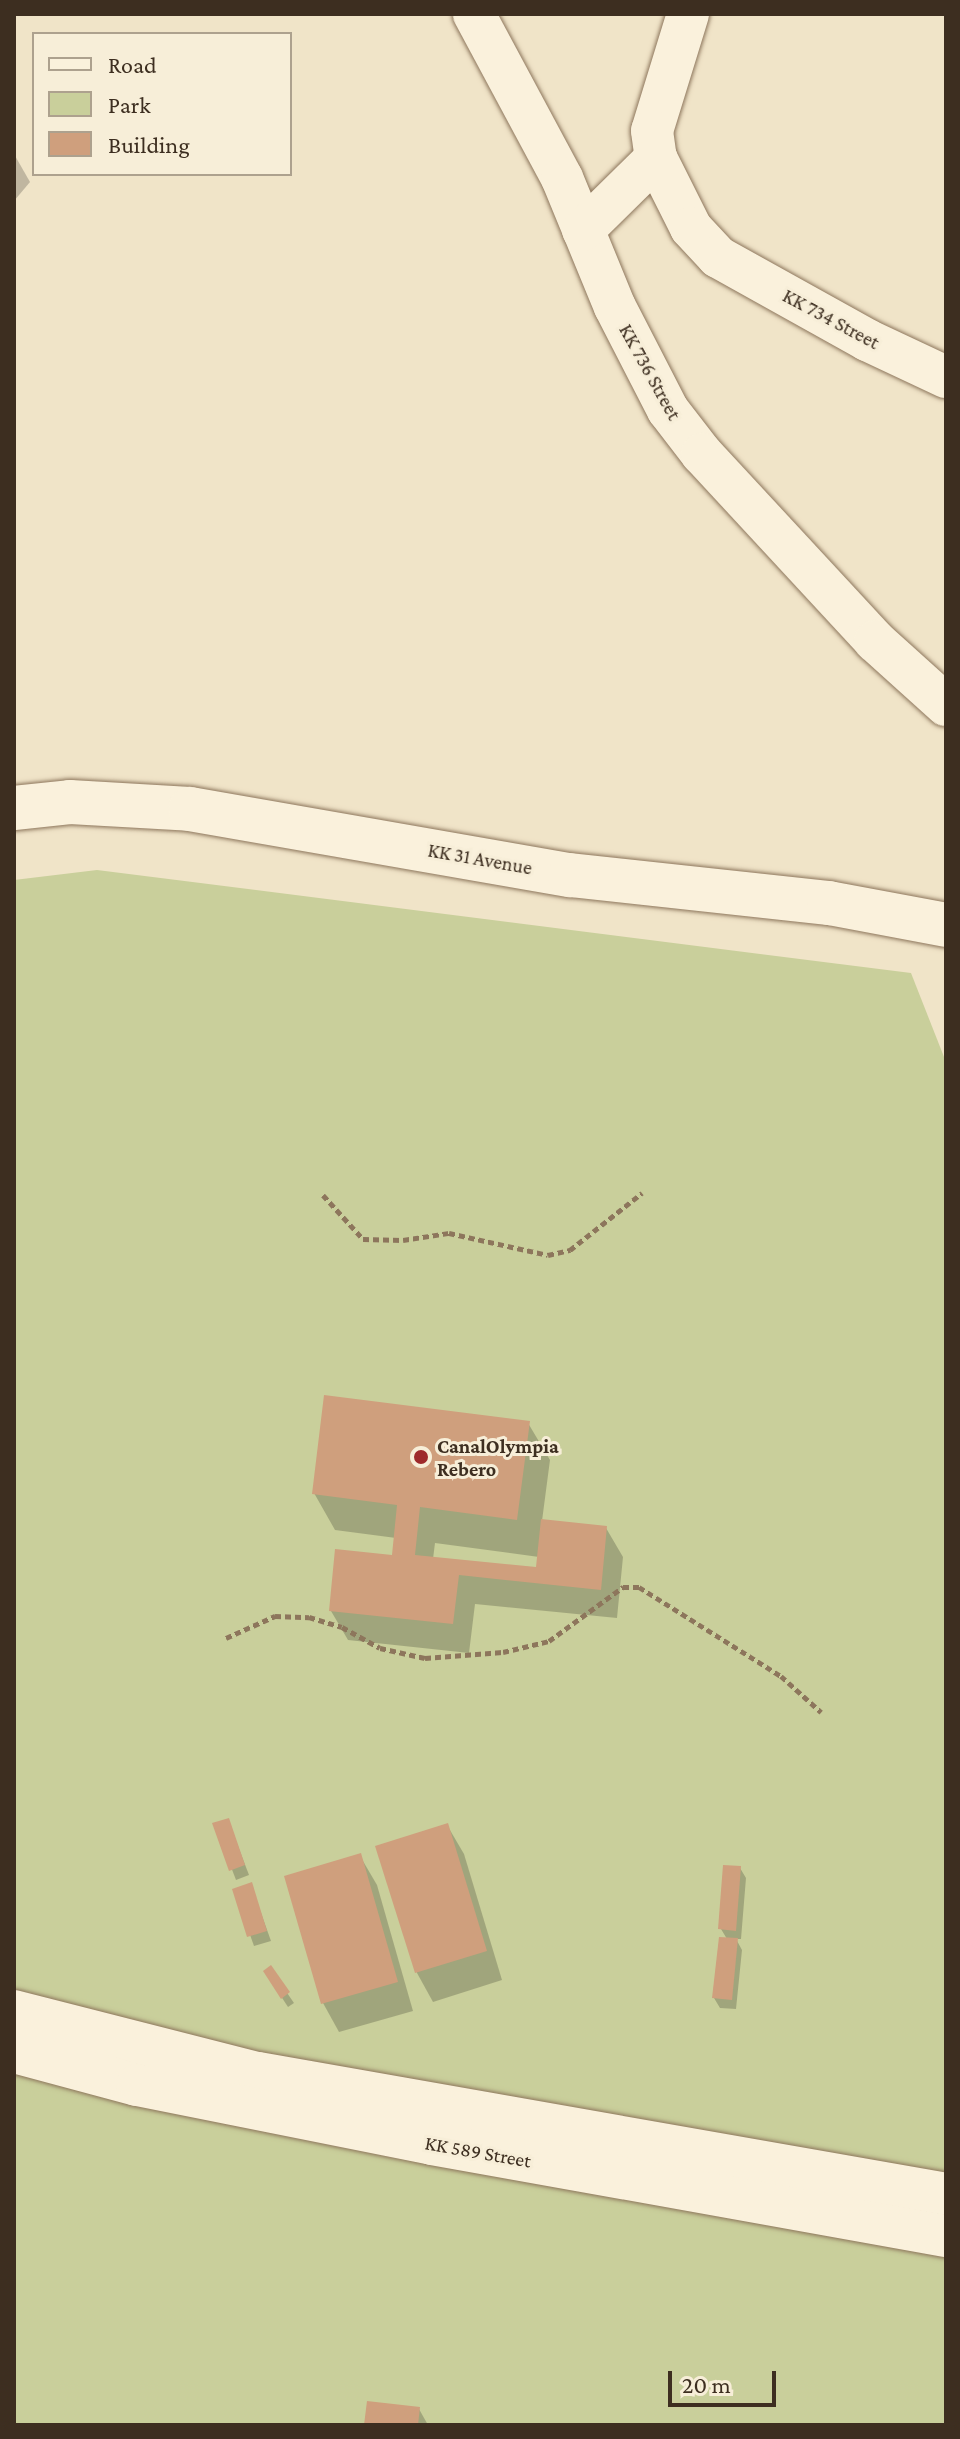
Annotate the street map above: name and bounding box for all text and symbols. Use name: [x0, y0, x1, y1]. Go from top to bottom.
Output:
legend: [32, 32, 292, 176]
text: Road: [108, 51, 157, 78]
text: Park: [108, 91, 151, 118]
text: Building: [108, 131, 190, 158]
street label: KK 734 Street: [779, 284, 883, 354]
street label: KK 736 Street: [614, 320, 686, 424]
street label: KK 31 Avenue: [426, 838, 534, 880]
place label: CanalOlympia Rebero: [437, 1434, 559, 1481]
marker: CanalOlympia Rebero: [412, 1448, 430, 1466]
street label: KK 589 Street: [423, 2131, 533, 2173]
scale bar: [672, 2355, 780, 2405]
text: 20 m: [682, 2371, 731, 2398]

